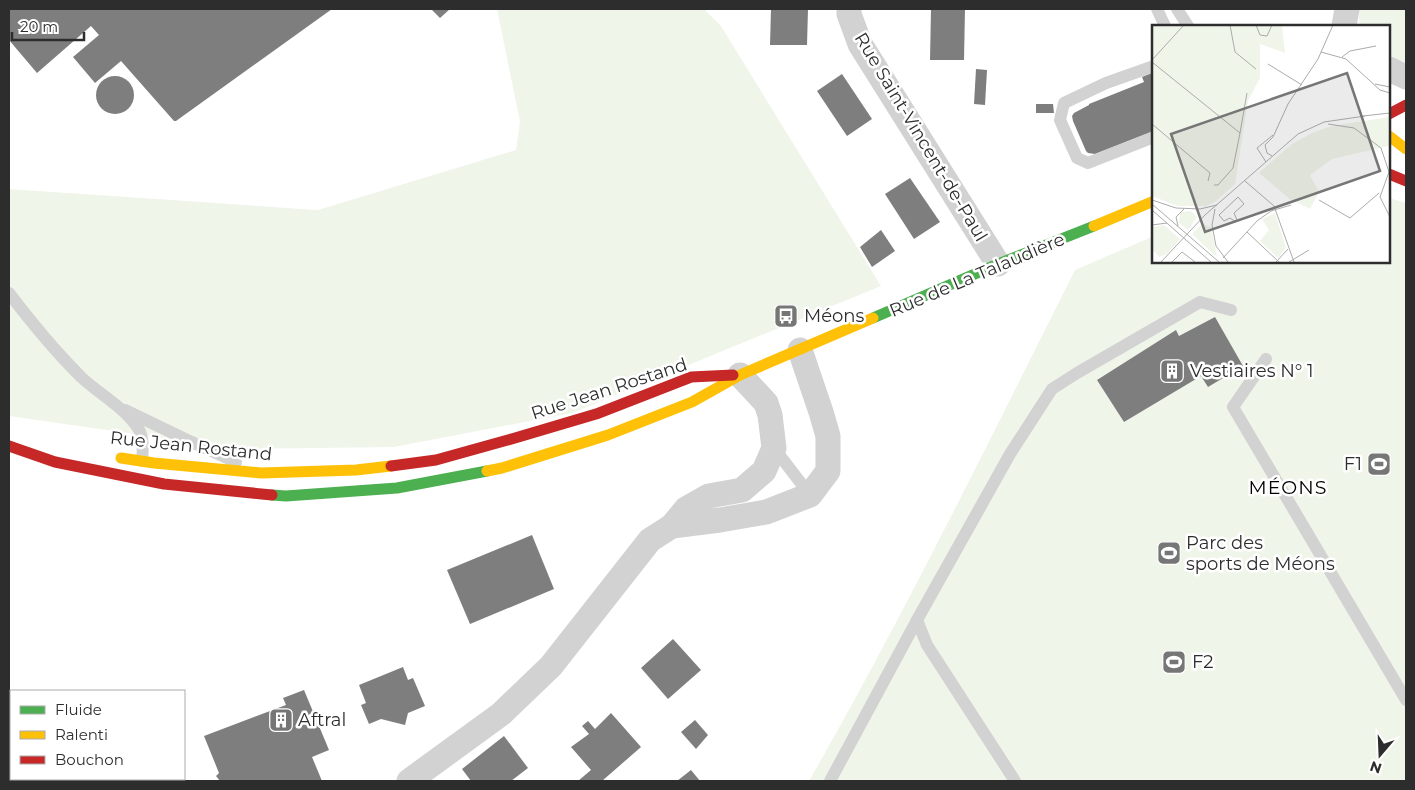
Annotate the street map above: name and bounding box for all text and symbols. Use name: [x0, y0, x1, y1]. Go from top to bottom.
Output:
scale bar: [12, 10, 85, 42]
text: 20 m: [20, 17, 58, 36]
inset map: [1152, 25, 1390, 262]
street label: Rue Saint-Vincent-de-Paul: [850, 29, 992, 245]
street label: Rue de La Talaudière: [886, 228, 1068, 322]
bus stop icon: Méons: [773, 303, 799, 329]
place label: Méons: [804, 305, 865, 327]
street label: Rue Jean Rostand: [528, 353, 690, 425]
building icon: Vestiaires N° 1: [1159, 358, 1185, 384]
place label: Vestiaires N° 1: [1190, 360, 1314, 382]
street label: Rue Jean Rostand: [109, 427, 273, 465]
sports icon: F1: [1366, 451, 1392, 477]
place label: F1: [1344, 453, 1362, 475]
district label: MÉONS: [1249, 476, 1327, 499]
place label: Parc des sports de Méons: [1186, 532, 1335, 575]
sports icon: Parc des sports de Méons: [1156, 540, 1182, 566]
sports icon: F2: [1161, 649, 1187, 675]
place label: F2: [1192, 651, 1214, 673]
legend: [10, 690, 185, 780]
text: Fluide: [55, 700, 102, 719]
building icon: Aftral: [268, 707, 294, 733]
place label: Aftral: [298, 709, 346, 731]
text: Ralenti: [55, 725, 108, 744]
north arrow: [1355, 730, 1405, 780]
text: Bouchon: [55, 750, 124, 769]
text: N: [1367, 757, 1384, 778]

